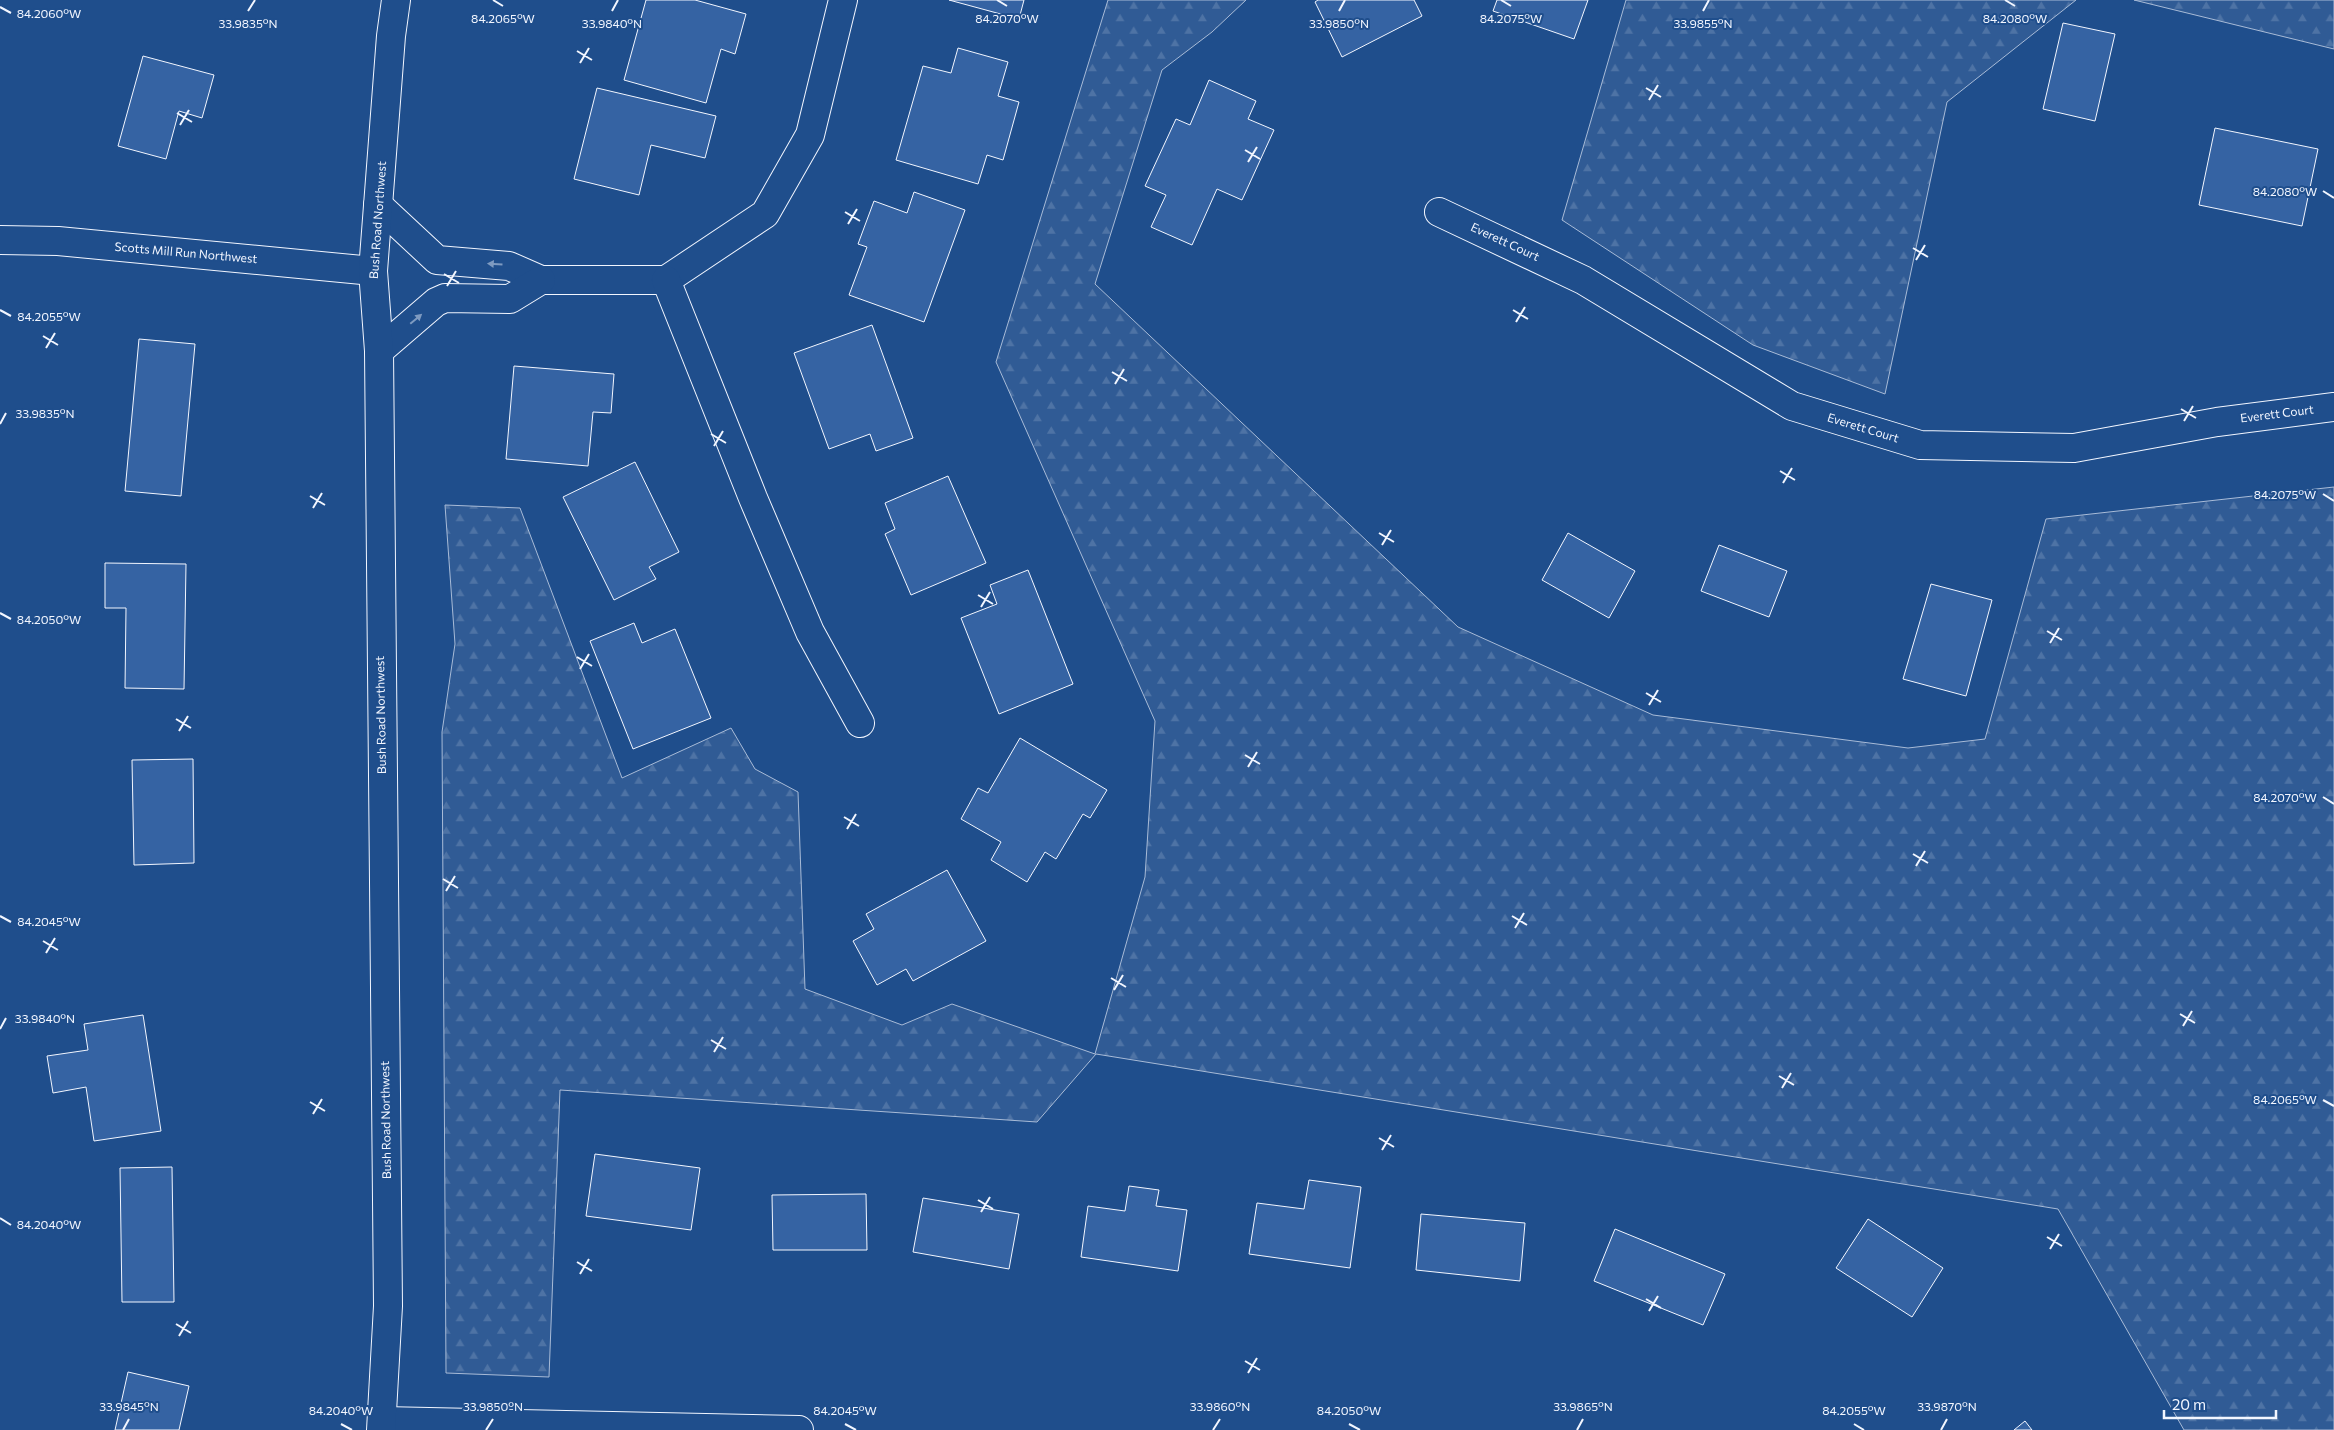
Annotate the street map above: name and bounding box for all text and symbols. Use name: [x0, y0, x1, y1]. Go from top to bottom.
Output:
text: 84.2060°W: [17, 6, 81, 20]
text: 84.2065°W: [471, 11, 535, 25]
text: 84.2070°W: [975, 11, 1039, 25]
text: 84.2075°W: [1480, 11, 1542, 25]
text: 84.2080°W: [1983, 11, 2047, 25]
text: 33.9835°N: [218, 16, 278, 30]
text: 33.9840°N: [582, 16, 642, 30]
text: 33.9850°N: [1309, 16, 1369, 30]
text: 33.9855°N: [1673, 16, 1733, 30]
street label: Bush Road Northwest: [366, 160, 388, 279]
text: 84.2080°W: [2253, 184, 2317, 198]
street label: Everett Court: [1469, 219, 1542, 263]
street label: Scotts Mill Run Northwest: [114, 239, 258, 265]
one-way arrow: [487, 260, 503, 268]
text: 84.2055°W: [17, 309, 81, 323]
one-way arrow: [409, 314, 422, 325]
street label: Everett Court: [2239, 402, 2315, 424]
text: 33.9835°N: [15, 406, 75, 420]
street label: Everett Court: [1826, 410, 1901, 445]
text: 84.2075°W: [2254, 487, 2316, 501]
text: 84.2050°W: [17, 612, 81, 626]
street label: Bush Road Northwest: [372, 656, 388, 774]
text: 84.2070°W: [2253, 790, 2317, 804]
text: 84.2045°W: [17, 914, 81, 928]
text: 33.9840°N: [15, 1011, 75, 1025]
street label: Bush Road Northwest: [377, 1061, 393, 1179]
text: 84.2065°W: [2253, 1092, 2317, 1106]
text: 84.2040°W: [17, 1217, 81, 1231]
scale bar: [2164, 1388, 2276, 1420]
text: 20 m: [2172, 1395, 2206, 1413]
text: 33.9845°N: [99, 1399, 159, 1413]
text: 33.9850°N: [463, 1399, 523, 1413]
text: 33.9860°N: [1190, 1399, 1250, 1413]
text: 33.9865°N: [1553, 1399, 1613, 1413]
text: 33.9870°N: [1917, 1399, 1977, 1413]
text: 84.2040°W: [309, 1403, 373, 1417]
text: 84.2045°W: [813, 1403, 877, 1417]
text: 84.2050°W: [1317, 1403, 1381, 1417]
text: 84.2055°W: [1822, 1403, 1886, 1417]

